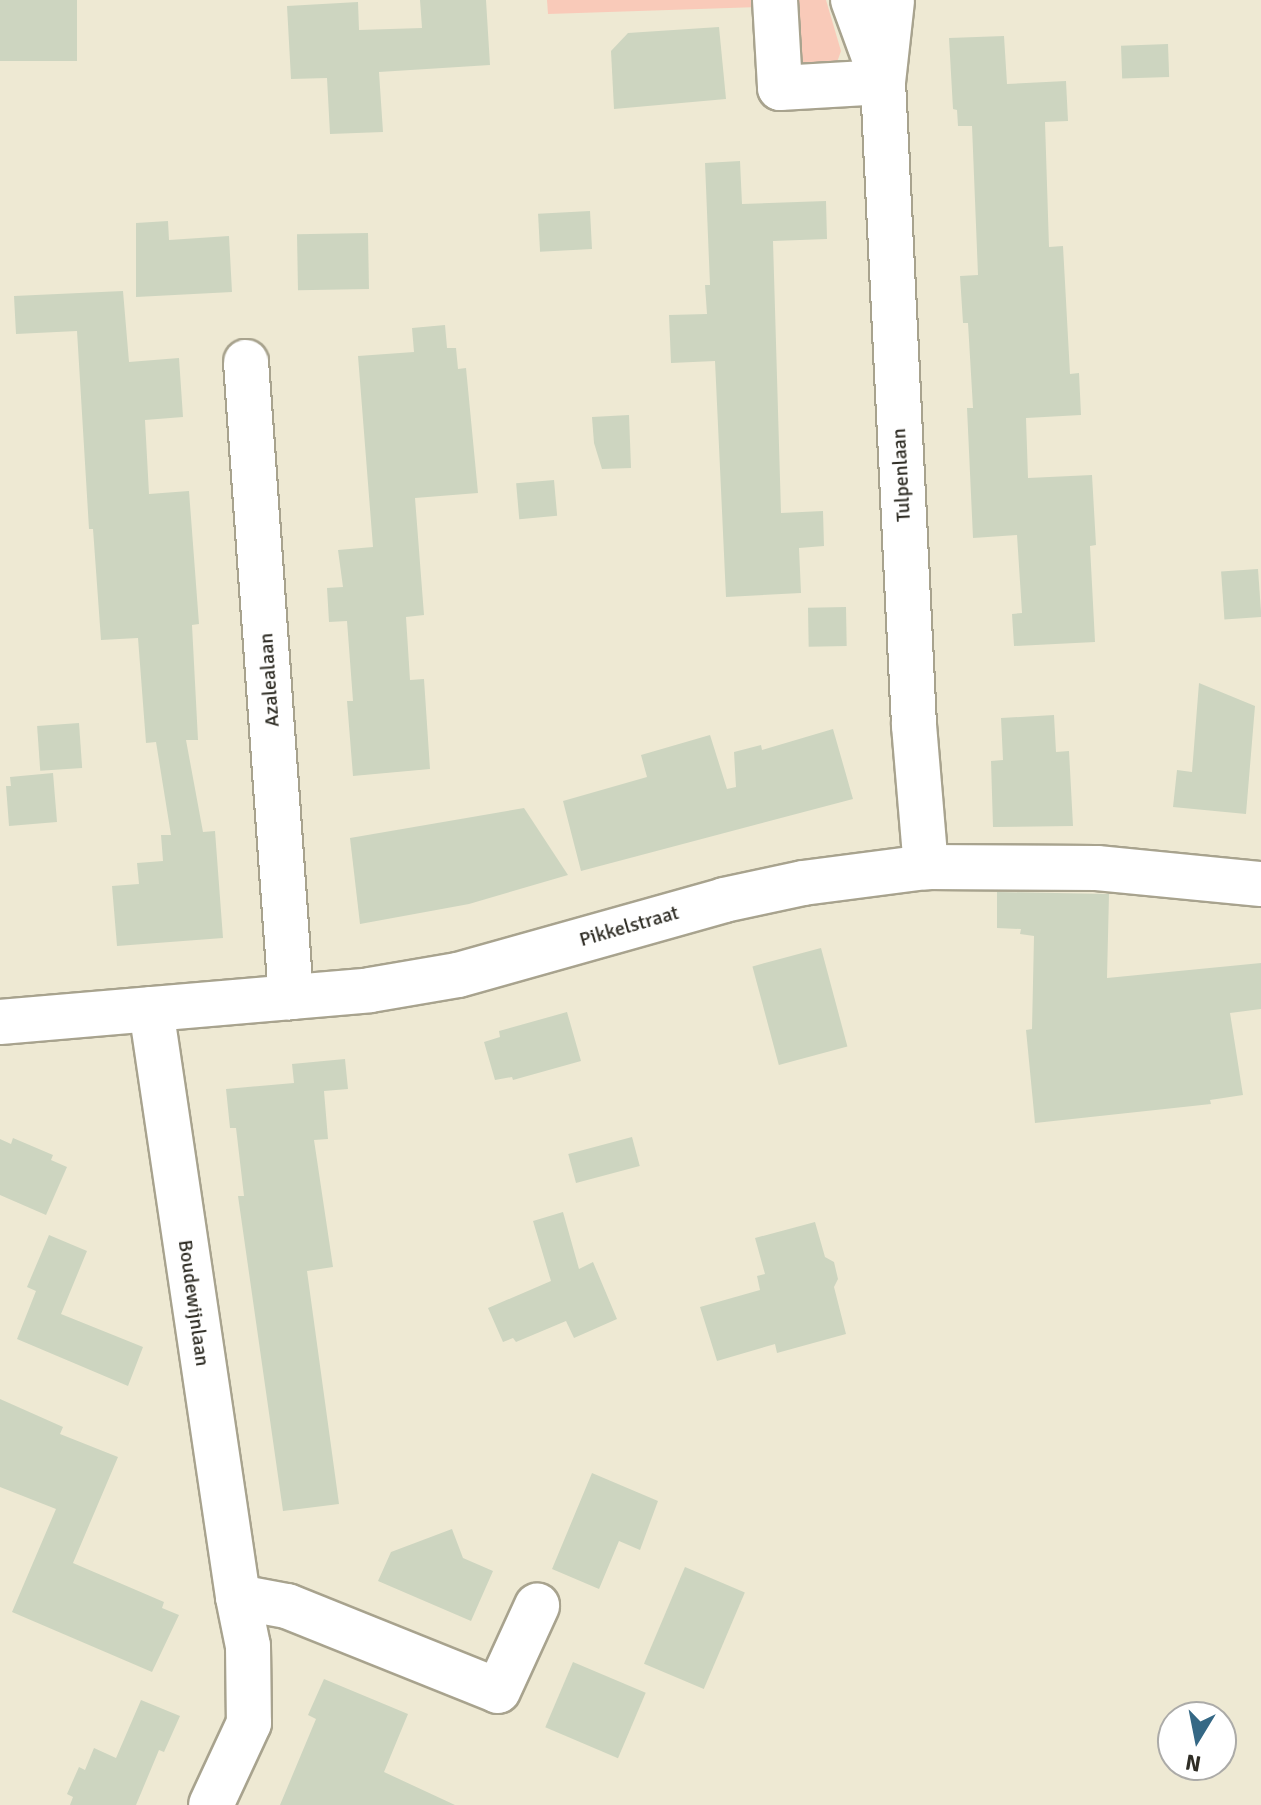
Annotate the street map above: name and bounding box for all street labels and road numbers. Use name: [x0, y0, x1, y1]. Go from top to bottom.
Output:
street label: Tulpenlaan: [887, 428, 915, 522]
street label: Azalealaan: [254, 632, 284, 728]
street label: Pikkelstraat: [577, 900, 681, 952]
street label: Boudewijnlaan: [173, 1238, 215, 1368]

